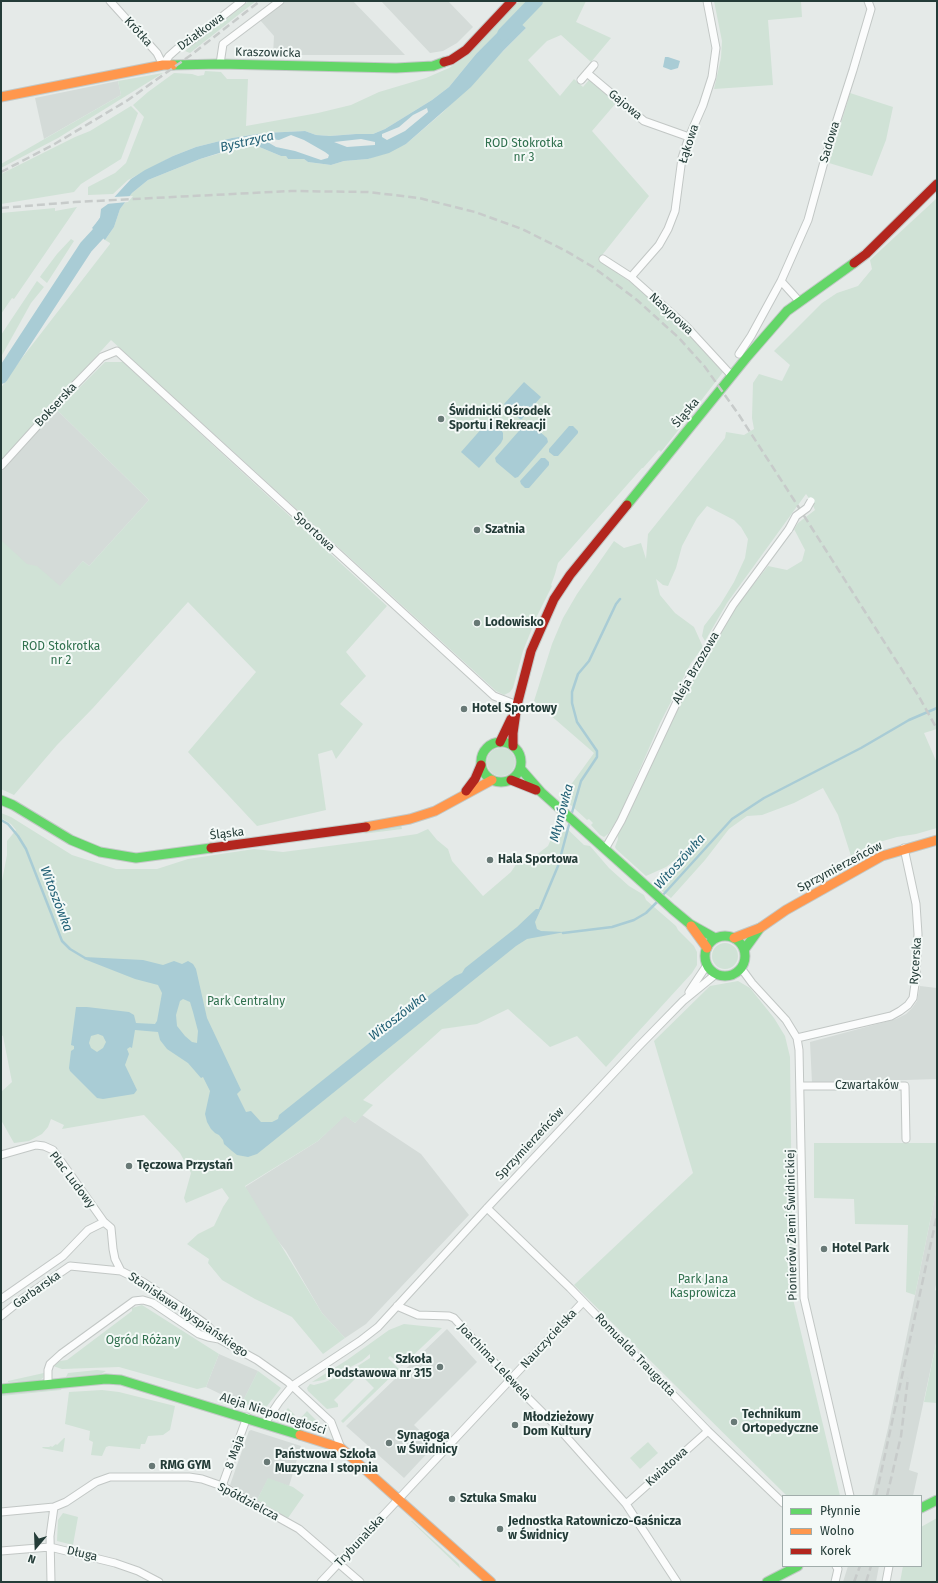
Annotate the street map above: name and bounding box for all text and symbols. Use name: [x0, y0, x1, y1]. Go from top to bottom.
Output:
street label: Działkowa: [175, 10, 227, 54]
street label: Krótka: [121, 14, 155, 50]
street label: Kraszowicka: [235, 45, 301, 61]
street label: Gajowa: [605, 87, 645, 123]
street label: Sadowa: [817, 120, 843, 164]
street label: Łąkowa: [676, 122, 702, 166]
water label: Bystrzyca: [219, 128, 275, 156]
park label: ROD Stokrotka nr 3: [485, 137, 563, 165]
street label: Nasypowa: [646, 290, 696, 338]
street label: Bokserska: [32, 380, 80, 430]
street label: Śląska: [669, 395, 703, 431]
place label: Świdnicki Ośrodek Sportu i Rekreacji: [449, 405, 550, 433]
marker: Świdnicki Ośrodek Sportu i Rekreacji: [436, 414, 446, 424]
street label: Sportowa: [290, 509, 338, 555]
place label: Szatnia: [485, 523, 525, 537]
marker: Szatnia: [472, 525, 482, 535]
place label: Lodowisko: [485, 616, 544, 630]
marker: Lodowisko: [472, 618, 482, 628]
street label: Aleja Brzozowa: [670, 629, 722, 707]
park label: ROD Stokrotka nr 2: [22, 640, 100, 668]
place label: Hotel Sportowy: [472, 702, 557, 716]
marker: Hotel Sportowy: [459, 704, 469, 714]
water label: Młynówka: [547, 782, 577, 844]
street label: Śląska: [209, 825, 245, 843]
water label: Witoszówka: [651, 831, 709, 893]
street label: Sprzymierzeńców: [795, 839, 885, 895]
place label: Hala Sportowa: [498, 853, 578, 867]
marker: Hala Sportowa: [485, 855, 495, 865]
water label: Witoszówka: [36, 864, 76, 934]
street label: Rycerska: [907, 937, 925, 985]
water label: Witoszówka: [366, 990, 430, 1044]
park label: Park Centralny: [207, 995, 285, 1009]
street label: Czwartaków: [835, 1079, 899, 1093]
street label: Sprzymierzeńców: [493, 1105, 567, 1183]
street label: Plac Ludowy: [46, 1149, 98, 1211]
street label: Pionierów Ziemi Świdnickiej: [783, 1149, 801, 1301]
place label: Tęczowa Przystań: [137, 1159, 233, 1173]
marker: Tęczowa Przystań: [124, 1161, 134, 1171]
place label: Hotel Park: [832, 1242, 889, 1256]
marker: Hotel Park: [819, 1244, 829, 1254]
street label: Garbarska: [10, 1268, 64, 1312]
street label: Stanisława Wyspiańskiego: [125, 1269, 251, 1361]
park label: Park Jana Kasprowicza: [670, 1273, 736, 1301]
street label: Nauczycielska: [518, 1306, 580, 1372]
street label: Romualda Traugutta: [592, 1310, 678, 1400]
street label: Joachima Lelewela: [454, 1320, 534, 1404]
park label: Ogród Różany: [106, 1334, 180, 1348]
place label: Szkoła Podstawowa nr 315: [327, 1353, 432, 1381]
marker: Szkoła Podstawowa nr 315: [435, 1362, 445, 1372]
street label: Aleja Niepodległości: [218, 1390, 328, 1438]
place label: Technikum Ortopedyczne: [742, 1408, 818, 1436]
place label: Młodzieżowy Dom Kultury: [523, 1411, 594, 1439]
marker: Technikum Ortopedyczne: [729, 1417, 739, 1427]
marker: Młodzieżowy Dom Kultury: [510, 1420, 520, 1430]
place label: Synagoga w Świdnicy: [397, 1429, 458, 1457]
street label: 8 Maja: [222, 1433, 248, 1471]
marker: Synagoga w Świdnicy: [384, 1438, 394, 1448]
street label: Kwiatowa: [643, 1444, 691, 1490]
place label: Państwowa Szkoła Muzyczna I stopnia: [275, 1448, 378, 1476]
marker: Państwowa Szkoła Muzyczna I stopnia: [262, 1457, 272, 1467]
place label: RMG GYM: [160, 1459, 211, 1473]
marker: RMG GYM: [147, 1461, 157, 1471]
street label: Spółdzielcza: [215, 1480, 281, 1524]
place label: Sztuka Smaku: [460, 1492, 537, 1506]
marker: Sztuka Smaku: [447, 1494, 457, 1504]
legend: [782, 1495, 922, 1567]
text: Płynnie: [820, 1504, 861, 1518]
street label: Trybunalska: [332, 1512, 388, 1570]
place label: Jednostka Ratowniczo-Gaśnicza w Świdnicy: [508, 1515, 681, 1543]
marker: Jednostka Ratowniczo-Gaśnicza w Świdnicy: [495, 1524, 505, 1534]
text: Wolno: [820, 1524, 854, 1538]
north arrow: [16, 1527, 56, 1567]
street label: Długa: [65, 1543, 99, 1565]
text: Korek: [820, 1544, 851, 1558]
text: N: [26, 1551, 38, 1566]

